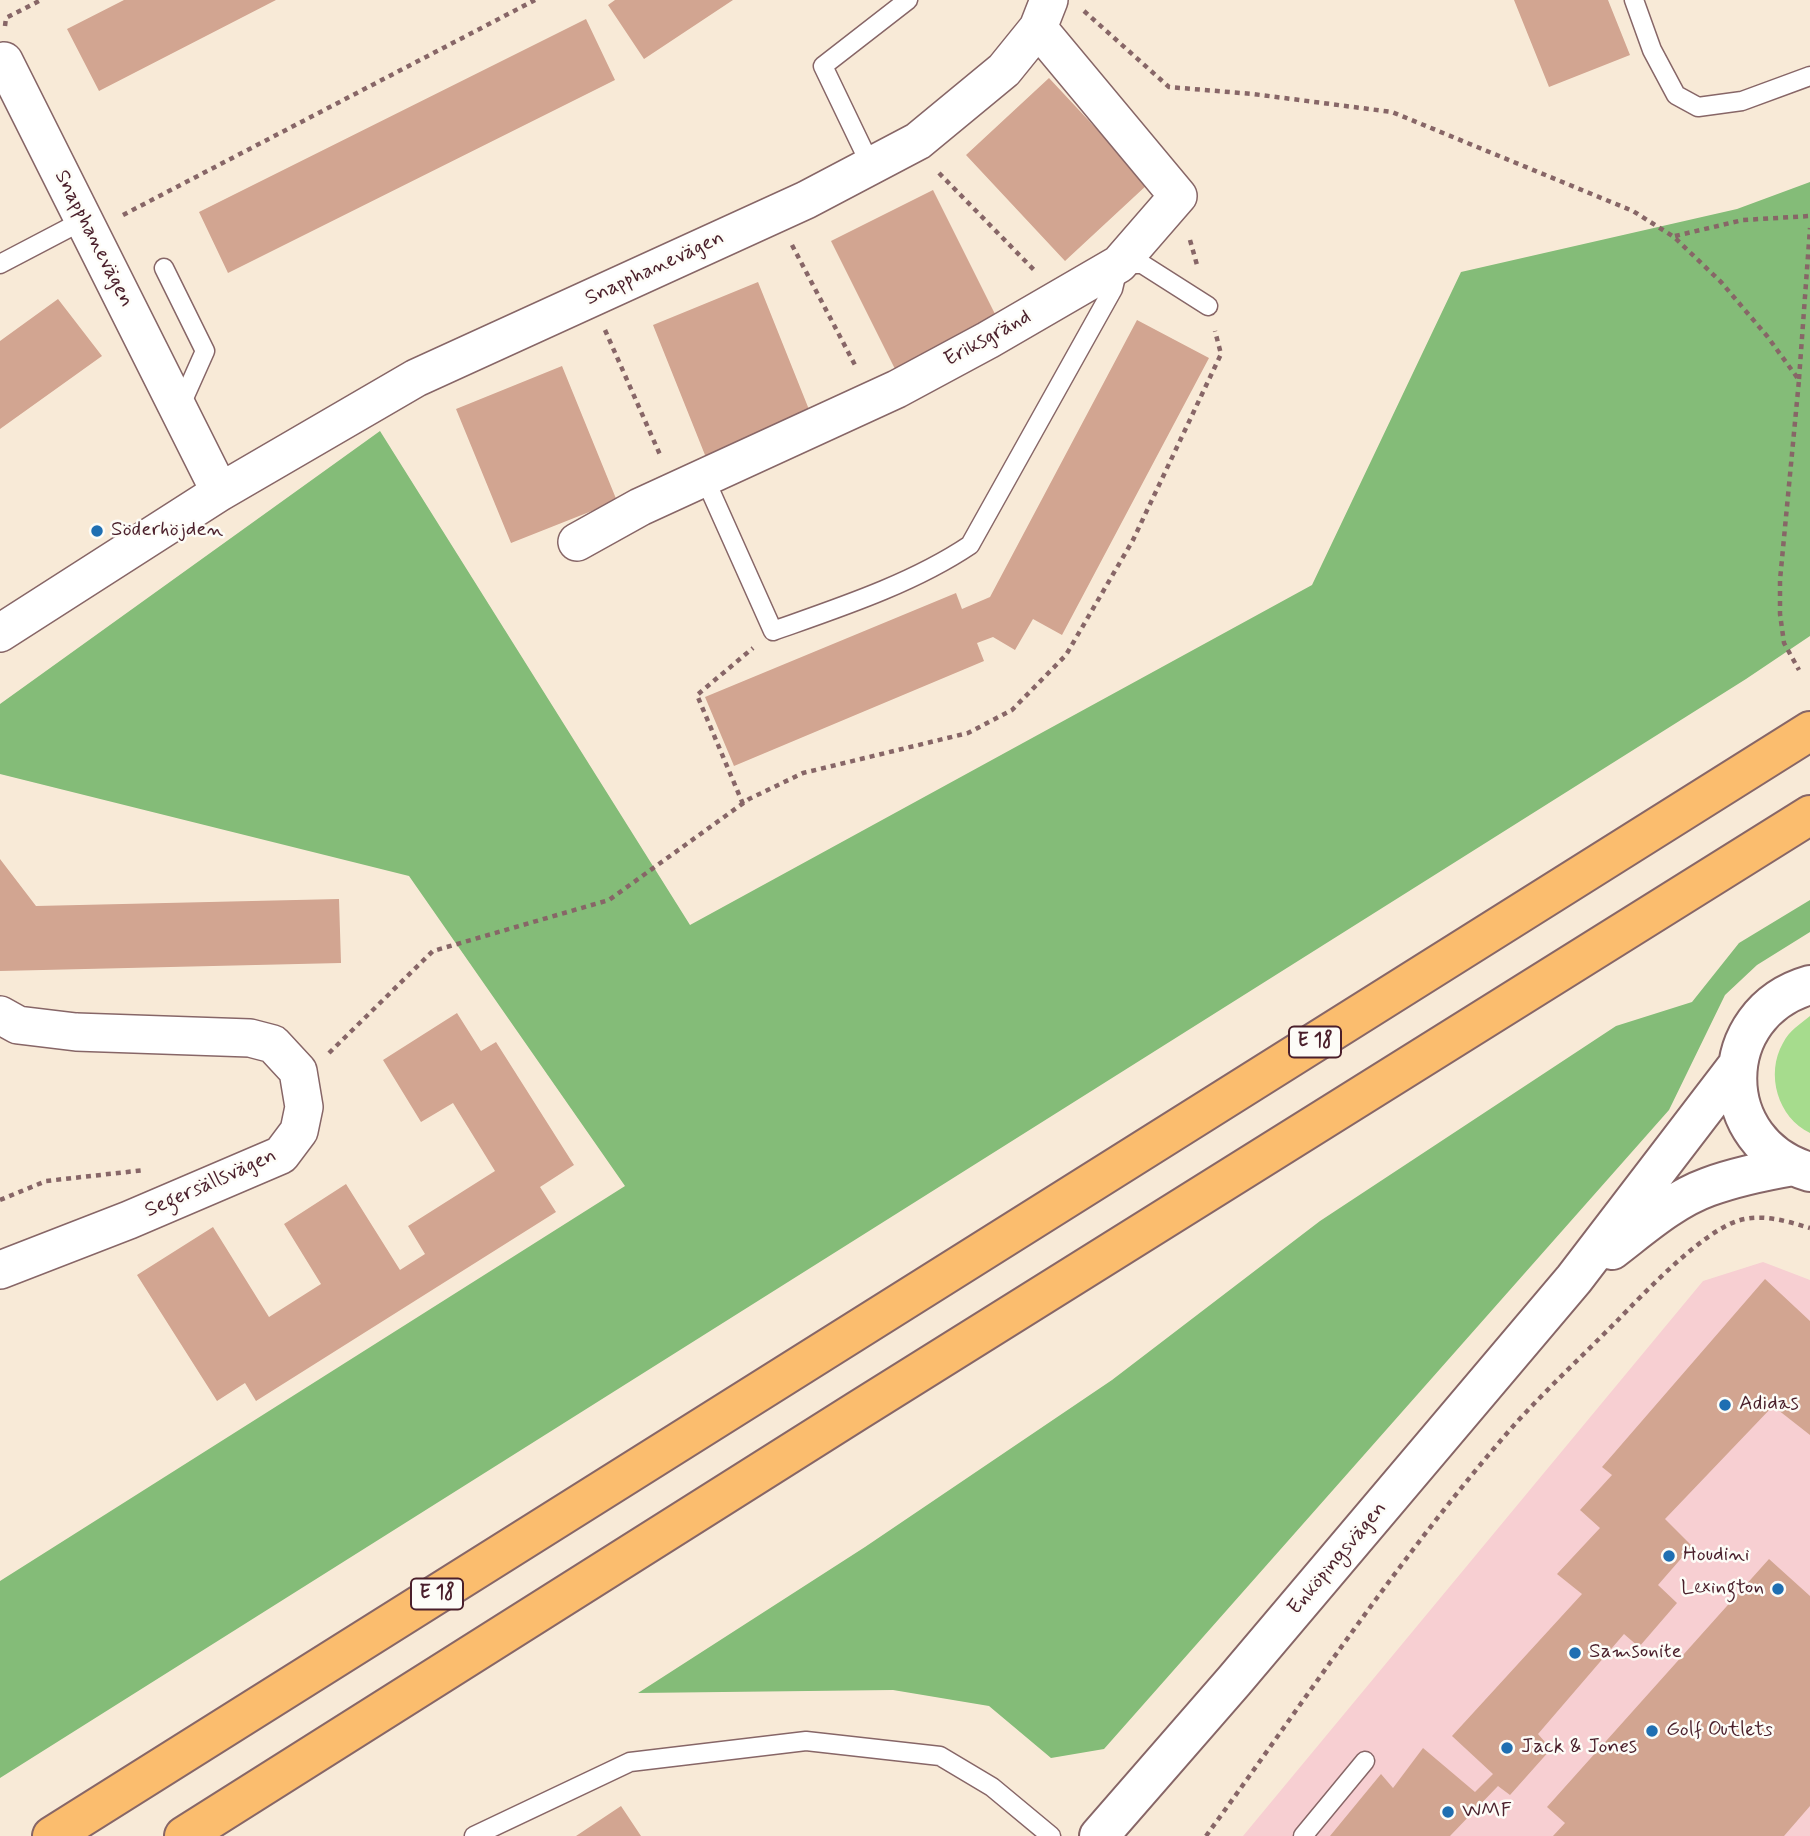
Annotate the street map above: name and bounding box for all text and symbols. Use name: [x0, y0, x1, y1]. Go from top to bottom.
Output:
street label: Snapphanevägen: [48, 166, 138, 312]
street label: Snapphanevägen: [582, 226, 728, 312]
street label: Eriksgränd: [940, 305, 1036, 373]
place label: Söderhöjden: [111, 518, 223, 544]
marker: Söderhöjden: [89, 523, 105, 539]
road number: E 18: [1289, 1026, 1341, 1058]
street label: Segersällsvägen: [141, 1144, 281, 1224]
place label: Adidas: [1739, 1392, 1799, 1418]
marker: Adidas: [1717, 1397, 1733, 1413]
street label: Enköpingsvägen: [1283, 1497, 1393, 1621]
place label: Houdini: [1683, 1543, 1750, 1569]
marker: Houdini: [1661, 1548, 1677, 1564]
place label: Lexington: [1681, 1576, 1764, 1602]
road number: E 18: [411, 1578, 463, 1610]
marker: Lexington: [1770, 1581, 1786, 1597]
place label: Samsonite: [1589, 1640, 1682, 1666]
marker: Samsonite: [1567, 1645, 1583, 1661]
place label: Golf Outlets: [1666, 1718, 1773, 1744]
marker: Golf Outlets: [1644, 1723, 1660, 1739]
place label: Jack & Jones: [1521, 1735, 1637, 1761]
marker: Jack & Jones: [1499, 1740, 1515, 1756]
place label: WMF: [1462, 1799, 1512, 1825]
marker: WMF: [1440, 1804, 1456, 1820]

